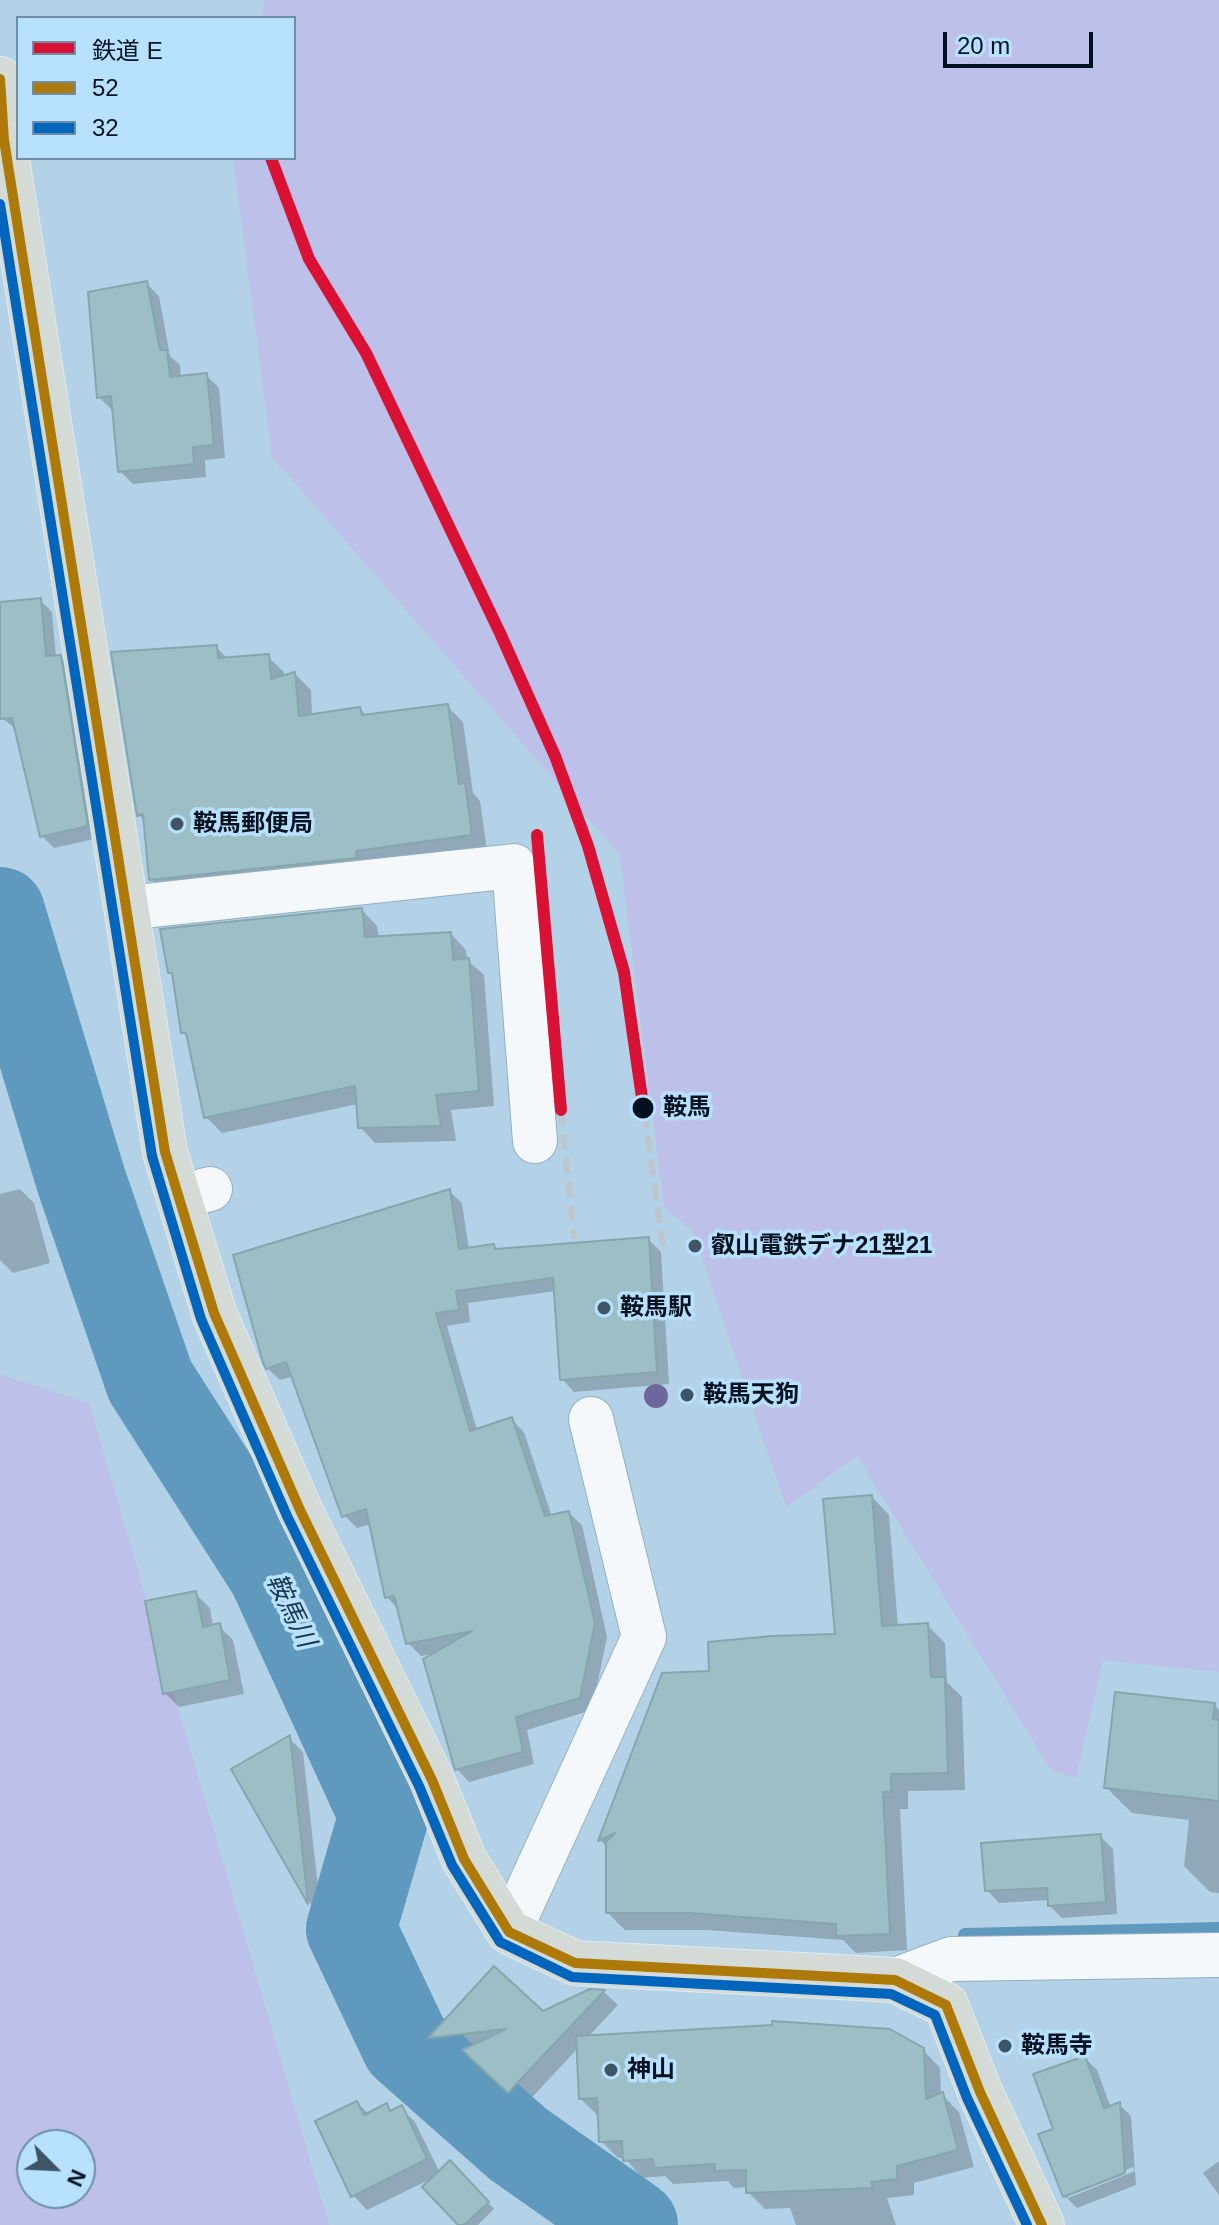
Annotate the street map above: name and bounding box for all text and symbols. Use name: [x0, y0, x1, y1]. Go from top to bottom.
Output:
legend: [16, 16, 296, 160]
scale bar: [947, 16, 1097, 66]
text: 20 m: [957, 32, 1010, 59]
text: 鉄道 E: [92, 37, 163, 64]
text: 52: [92, 74, 119, 101]
text: 32: [92, 114, 119, 141]
place label: 鞍馬郵便局: [193, 810, 313, 838]
marker: 鞍馬郵便局: [168, 815, 186, 833]
place label: 鞍馬: [663, 1094, 711, 1122]
marker: 鞍馬: [630, 1095, 656, 1121]
place label: 叡山電鉄デナ21型21: [711, 1232, 932, 1260]
marker: 叡山電鉄デナ21型21: [686, 1237, 704, 1255]
place label: 鞍馬駅: [620, 1294, 692, 1322]
marker: 鞍馬駅: [595, 1299, 613, 1317]
place label: 鞍馬天狗: [703, 1381, 799, 1409]
marker: 鞍馬天狗: [678, 1386, 696, 1404]
water label: 鞍馬川: [259, 1569, 321, 1653]
place label: 鞍馬寺: [1021, 2032, 1093, 2060]
marker: 鞍馬寺: [996, 2037, 1014, 2055]
place label: 神山: [627, 2056, 675, 2084]
marker: 神山: [602, 2061, 620, 2079]
north arrow: [16, 2129, 96, 2209]
text: N: [62, 2166, 91, 2190]

